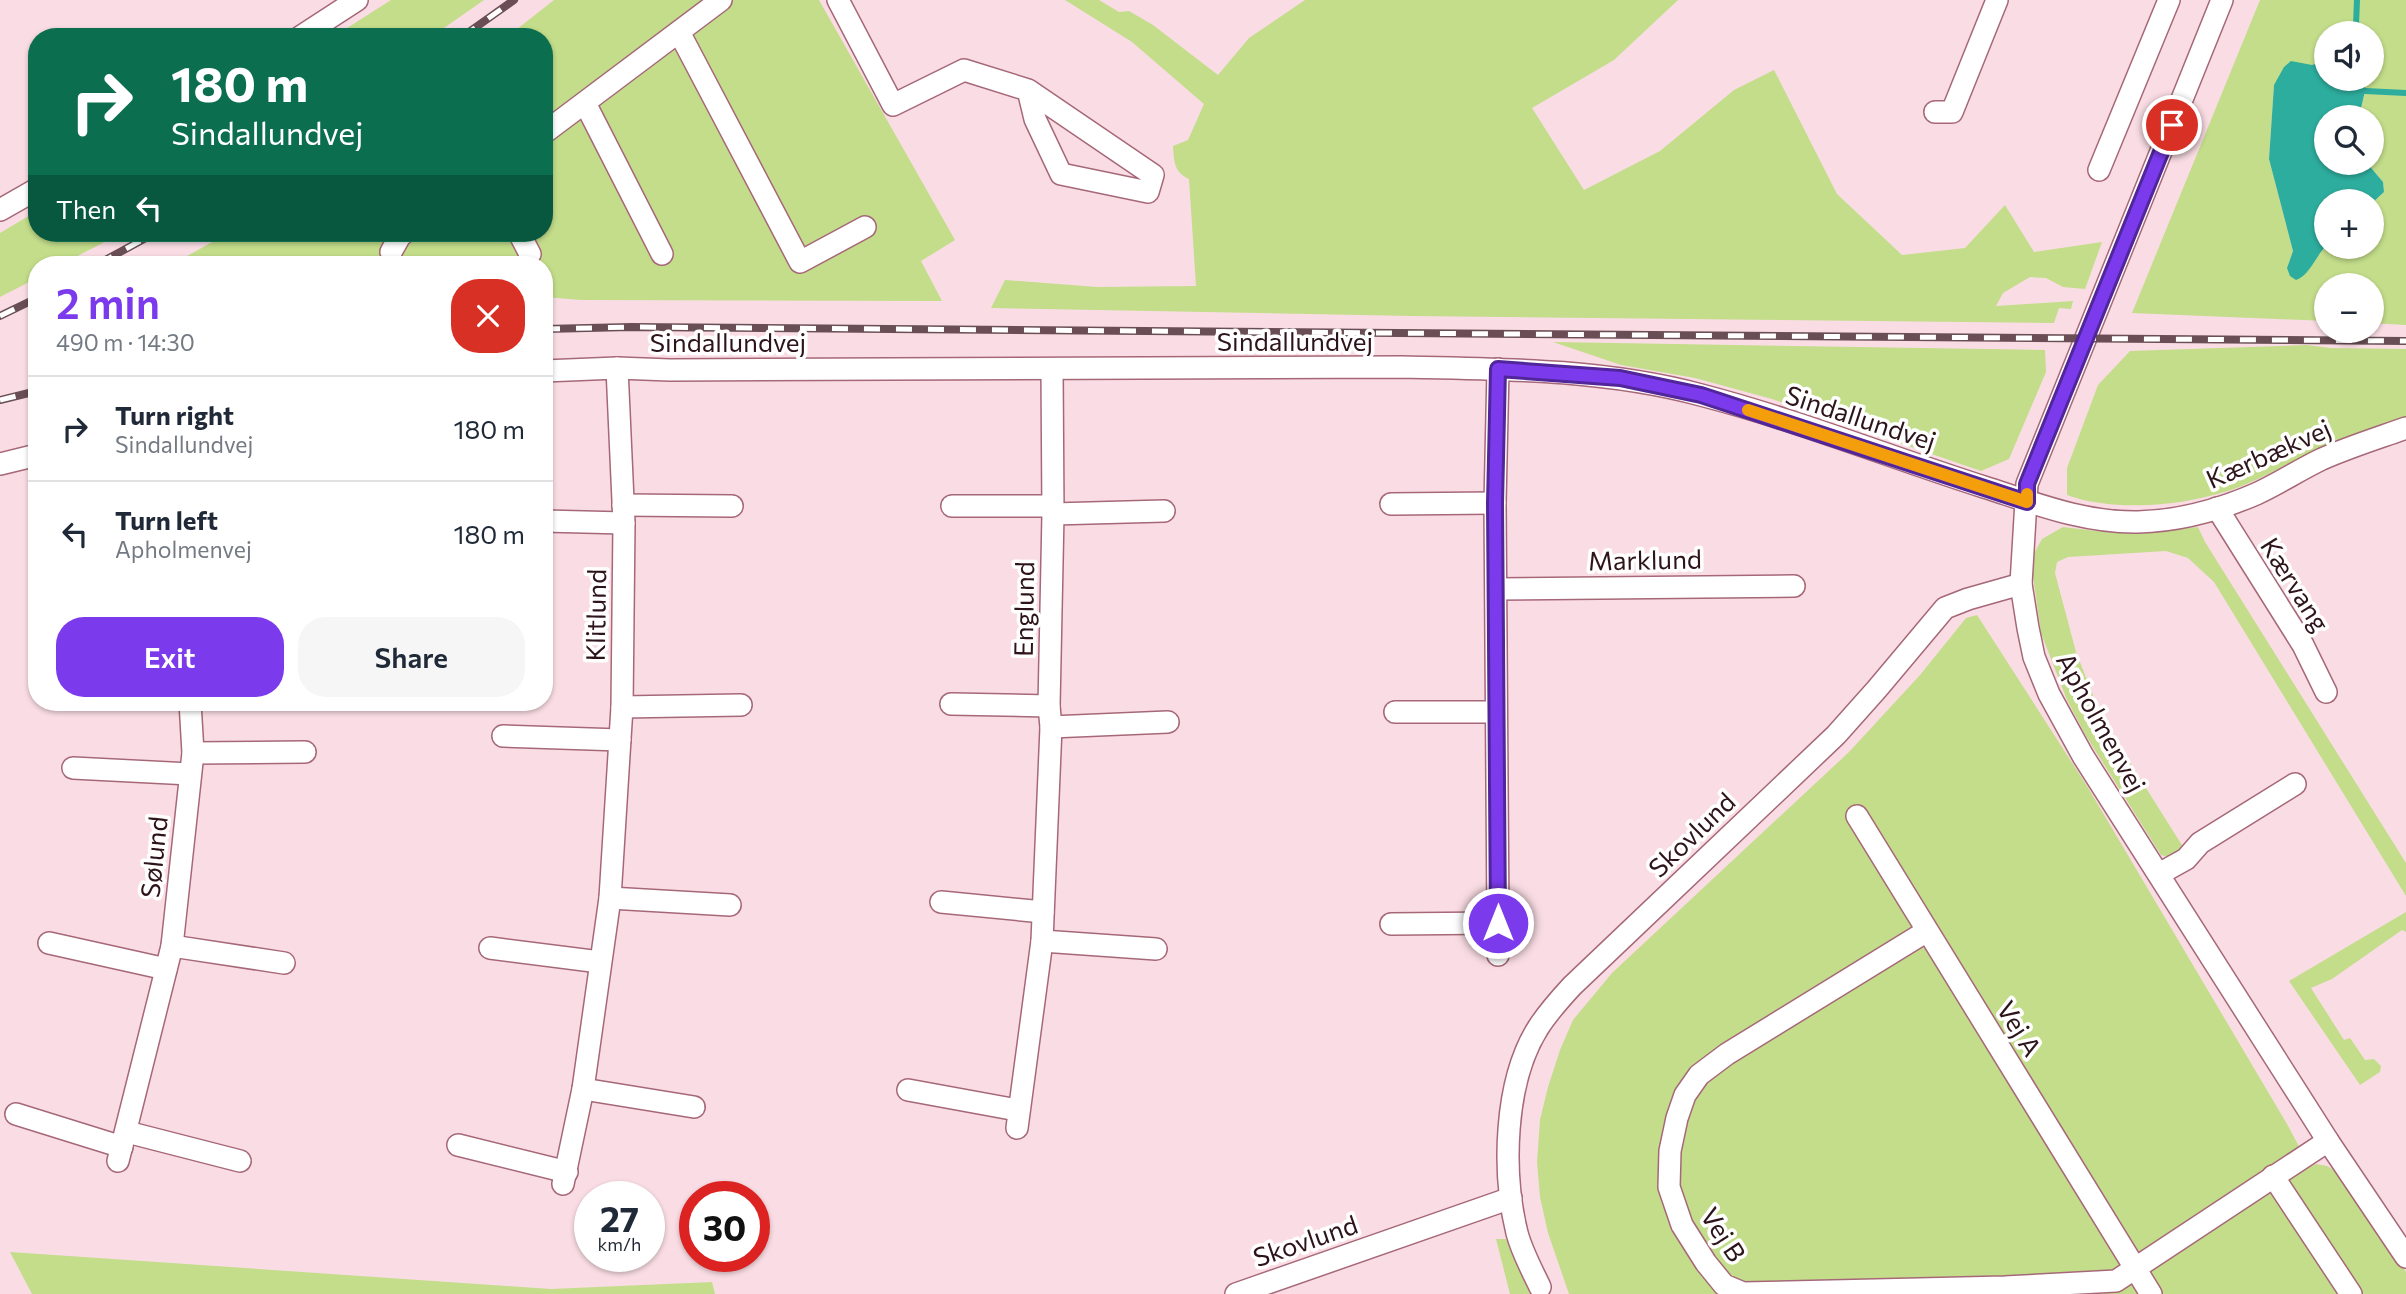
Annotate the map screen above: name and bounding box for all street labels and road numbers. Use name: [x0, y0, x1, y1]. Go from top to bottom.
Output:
street label: Sindallundvej: [1217, 325, 1373, 356]
street label: Sindallundvej: [650, 326, 806, 357]
street label: Sindallundvej: [1782, 378, 1940, 456]
street label: Kærbækvej: [2201, 412, 2335, 494]
street label: Kærvang: [2255, 531, 2337, 637]
street label: Marklund: [1588, 543, 1702, 575]
street label: Englund: [1007, 561, 1039, 657]
street label: Klitlund: [579, 569, 611, 661]
street label: Apholmenvej: [2051, 647, 2153, 797]
street label: Skovlund: [1641, 785, 1741, 883]
street label: Sølund: [133, 815, 173, 899]
street label: Vej A: [1991, 995, 2049, 1061]
street label: Vej B: [1695, 1201, 1753, 1267]
street label: Skovlund: [1249, 1208, 1361, 1272]

